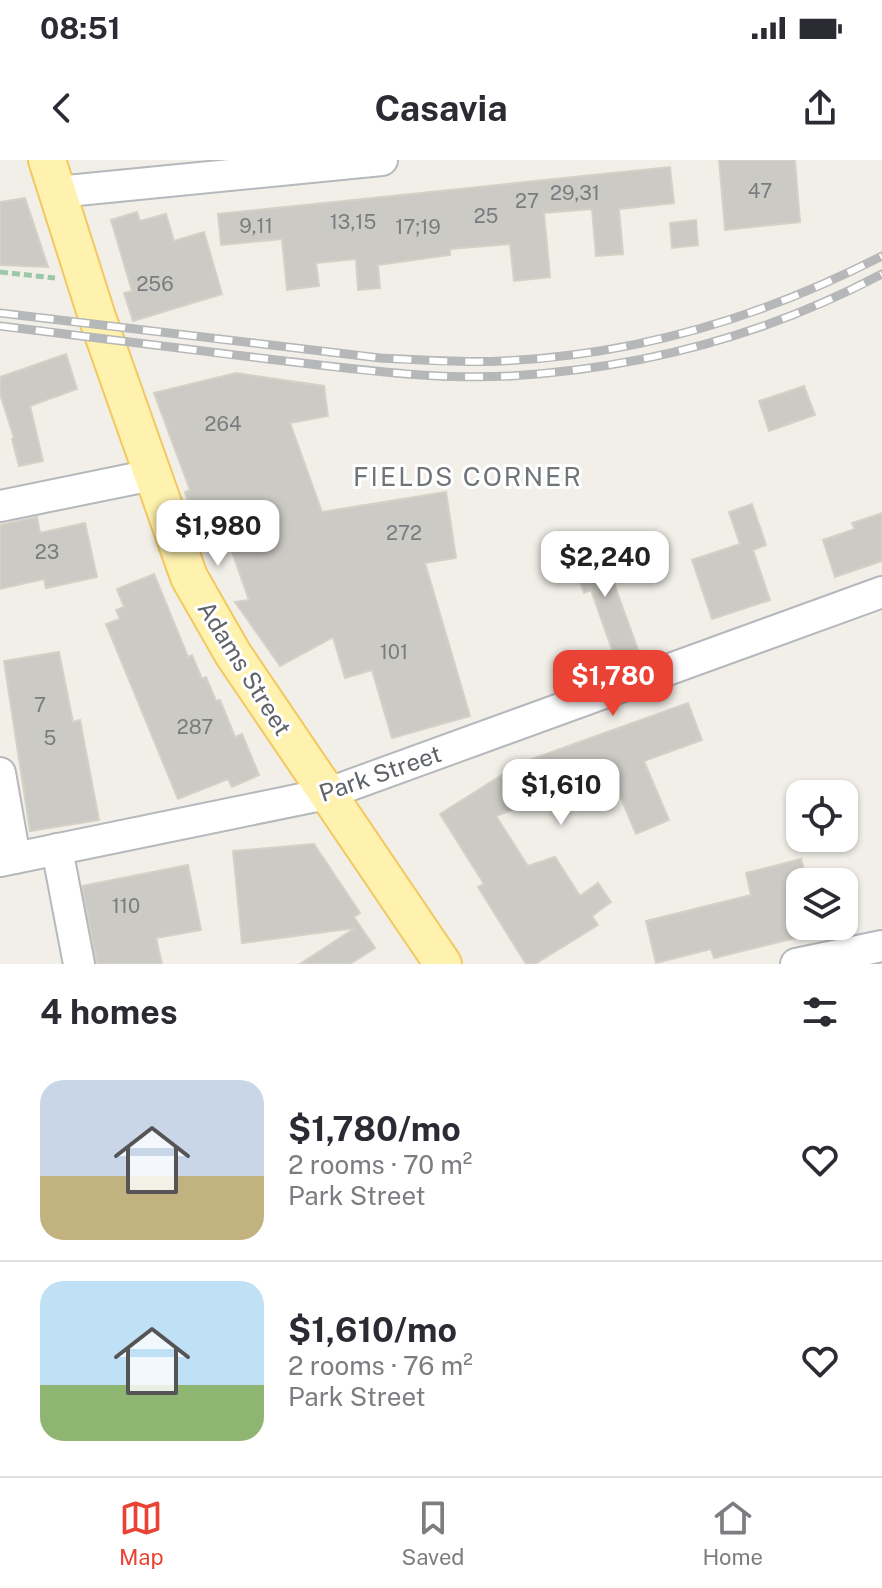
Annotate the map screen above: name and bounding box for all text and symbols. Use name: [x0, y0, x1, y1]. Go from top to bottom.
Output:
text: 08:51: [40, 10, 121, 46]
icon: back: [40, 86, 84, 130]
icon: share: [798, 86, 842, 130]
text: Casavia: [374, 87, 508, 129]
house number: 47: [748, 179, 772, 203]
house number: 29,31: [550, 181, 600, 205]
house number: 27: [515, 189, 539, 213]
house number: 25: [474, 204, 498, 228]
house number: 13,15: [330, 210, 376, 234]
house number: 9,11: [239, 214, 273, 238]
house number: 17;19: [395, 215, 441, 239]
house number: 256: [136, 272, 174, 296]
house number: 264: [205, 412, 241, 436]
district label: FIELDS CORNER: [353, 461, 583, 492]
pin: $1,980: [153, 500, 283, 568]
text: $1,980: [174, 510, 262, 541]
house number: 272: [386, 521, 422, 545]
pin: $2,240: [540, 531, 670, 599]
house number: 23: [35, 540, 59, 564]
text: $2,240: [559, 541, 651, 572]
street label: Adams Street: [193, 596, 297, 740]
house number: 101: [380, 640, 408, 664]
pin: $1,780: [548, 650, 678, 718]
text: $1,780: [571, 660, 655, 691]
house number: 7: [34, 693, 46, 717]
house number: 287: [177, 715, 213, 739]
house number: 5: [44, 726, 56, 750]
street label: Park Street: [315, 739, 445, 807]
pin: $1,610: [496, 759, 626, 827]
text: $1,610: [520, 769, 602, 800]
map controls: [786, 780, 858, 940]
button: locate: [786, 780, 858, 852]
button: layers: [786, 868, 858, 940]
house number: 110: [112, 894, 140, 918]
icon: filters: [798, 990, 842, 1034]
text: 4 homes: [40, 992, 178, 1032]
text: $1,780/mo: [288, 1109, 461, 1149]
icon: home: [104, 1112, 200, 1208]
icon: heart: [798, 1138, 842, 1182]
text: 2 rooms · 70 m²: [288, 1149, 472, 1180]
text: Park Street: [288, 1180, 426, 1211]
text: $1,610/mo: [288, 1310, 457, 1350]
icon: home: [104, 1313, 200, 1409]
icon: heart: [798, 1339, 842, 1383]
text: 2 rooms · 76 m²: [288, 1350, 473, 1381]
text: Park Street: [288, 1381, 426, 1412]
tab: Map: [119, 1496, 164, 1570]
tab: Saved: [402, 1496, 464, 1570]
tab: Home: [702, 1496, 763, 1570]

